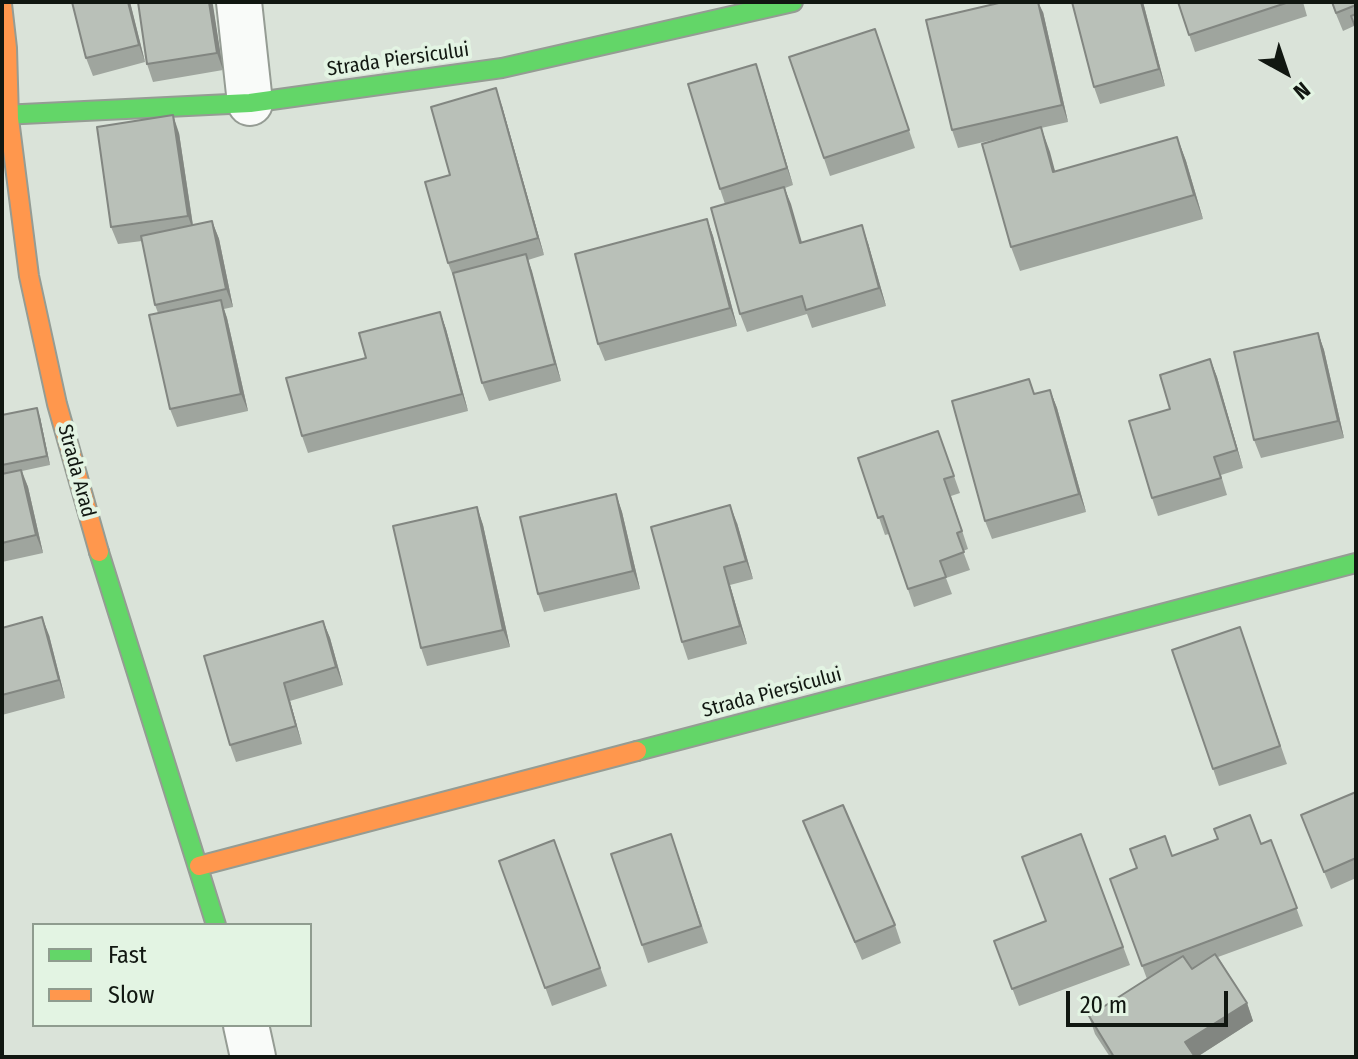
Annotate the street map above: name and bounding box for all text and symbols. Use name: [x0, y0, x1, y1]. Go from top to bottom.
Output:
north arrow: [1246, 32, 1326, 112]
street label: Strada Piersicului: [325, 38, 471, 82]
text: N: [1288, 76, 1315, 105]
street label: Strada Arad: [52, 422, 100, 520]
street label: Strada Piersicului: [700, 663, 844, 723]
legend: [32, 923, 312, 1027]
text: Fast: [108, 941, 147, 969]
scale bar: [1070, 975, 1232, 1025]
text: Slow: [108, 981, 154, 1009]
text: 20 m: [1080, 991, 1127, 1019]

